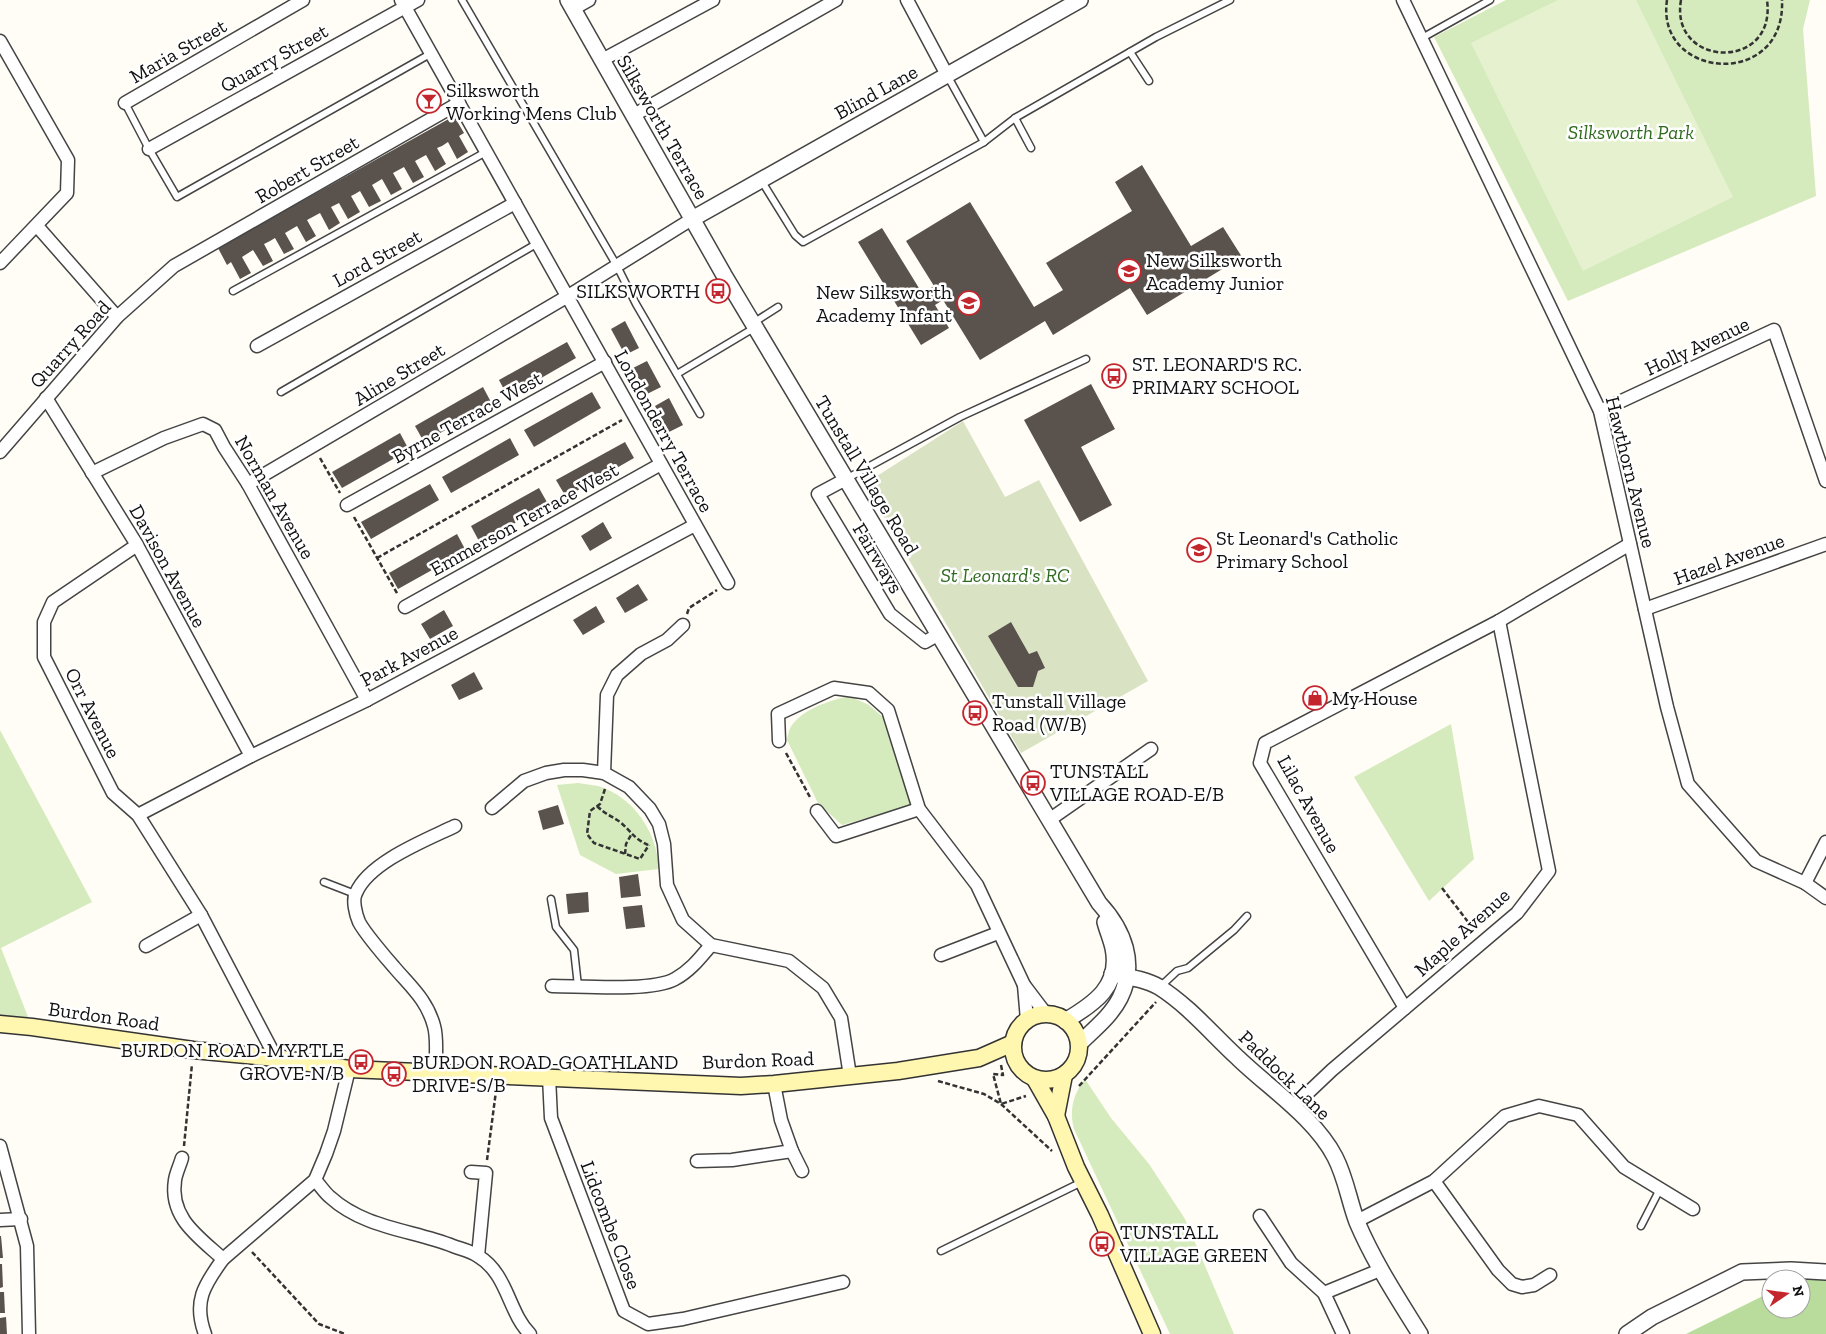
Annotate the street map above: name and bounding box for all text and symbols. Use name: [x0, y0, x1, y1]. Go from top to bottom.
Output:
street label: Maria Street: [125, 13, 231, 88]
street label: Quarry Street: [216, 18, 333, 97]
street label: Silksworth Terrace: [612, 51, 714, 203]
street label: Blind Lane: [830, 59, 922, 125]
place label: Silksworth Working Mens Club: [446, 78, 617, 125]
bar icon: Silksworth Working Mens Club: [416, 88, 442, 114]
park label: Silksworth Park: [1568, 120, 1694, 144]
street label: Robert Street: [251, 129, 364, 208]
street label: Lord Street: [328, 224, 426, 292]
place label: New Silksworth Academy Junior: [1146, 248, 1284, 295]
school or university icon: New Silksworth Academy Junior: [1116, 258, 1142, 284]
bus stop icon: SILKSWORTH: [705, 278, 731, 304]
place label: SILKSWORTH: [576, 279, 700, 303]
place label: New Silksworth Academy Infant: [816, 280, 953, 327]
school or university icon: New Silksworth Academy Infant: [956, 290, 982, 316]
street label: Quarry Road: [24, 295, 116, 393]
street label: Holly Avenue: [1641, 311, 1753, 381]
street label: Aline Street: [349, 337, 449, 411]
street label: Londonderry Terrace: [609, 346, 719, 516]
place label: ST. LEONARD'S RC. PRIMARY SCHOOL: [1132, 352, 1302, 399]
bus stop icon: ST. LEONARD'S RC. PRIMARY SCHOOL: [1101, 363, 1127, 389]
street label: Byrne Terrace West: [388, 365, 547, 468]
street label: Tunstall Village Road: [810, 391, 924, 559]
street label: Hawthorn Avenue: [1601, 394, 1661, 550]
street label: Norman Avenue: [230, 431, 320, 563]
street label: Emmerson Terrace West: [426, 457, 623, 581]
street label: Davison Avenue: [124, 500, 212, 632]
street label: Fairways: [848, 518, 908, 598]
place label: St Leonard's Catholic Primary School: [1216, 526, 1398, 573]
street label: Hazel Avenue: [1670, 528, 1788, 590]
school or university icon: St Leonard's Catholic Primary School: [1186, 537, 1212, 563]
park label: St Leonard's RC: [940, 563, 1070, 587]
street label: Park Avenue: [356, 620, 462, 692]
street label: Orr Avenue: [60, 664, 126, 762]
shop icon: My House: [1302, 685, 1328, 711]
place label: My House: [1332, 686, 1418, 710]
place label: Tunstall Village Road (W/B): [992, 689, 1126, 736]
bus stop icon: Tunstall Village Road (W/B): [962, 700, 988, 726]
street label: Lilac Avenue: [1272, 751, 1346, 857]
place label: TUNSTALL VILLAGE ROAD-E/B: [1049, 759, 1224, 806]
bus stop icon: TUNSTALL VILLAGE ROAD-E/B: [1020, 770, 1046, 796]
street label: Maple Avenue: [1409, 883, 1515, 981]
street label: Burdon Road: [47, 996, 161, 1036]
street label: Paddock Lane: [1234, 1025, 1336, 1125]
place label: BURDON ROAD-MYRTLE GROVE-N/B: [121, 1038, 344, 1085]
street label: Burdon Road: [702, 1046, 814, 1074]
bus stop icon: BURDON ROAD-MYRTLE GROVE-N/B: [348, 1049, 374, 1075]
place label: BURDON ROAD-GOATHLAND DRIVE-S/B: [412, 1050, 678, 1097]
bus stop icon: BURDON ROAD-GOATHLAND DRIVE-S/B: [381, 1061, 407, 1087]
street label: Lidcombe Close: [576, 1157, 646, 1293]
place label: TUNSTALL VILLAGE GREEN: [1119, 1220, 1268, 1267]
bus stop icon: TUNSTALL VILLAGE GREEN: [1089, 1231, 1115, 1257]
north arrow: [1761, 1269, 1811, 1319]
text: N: [1789, 1284, 1808, 1299]

